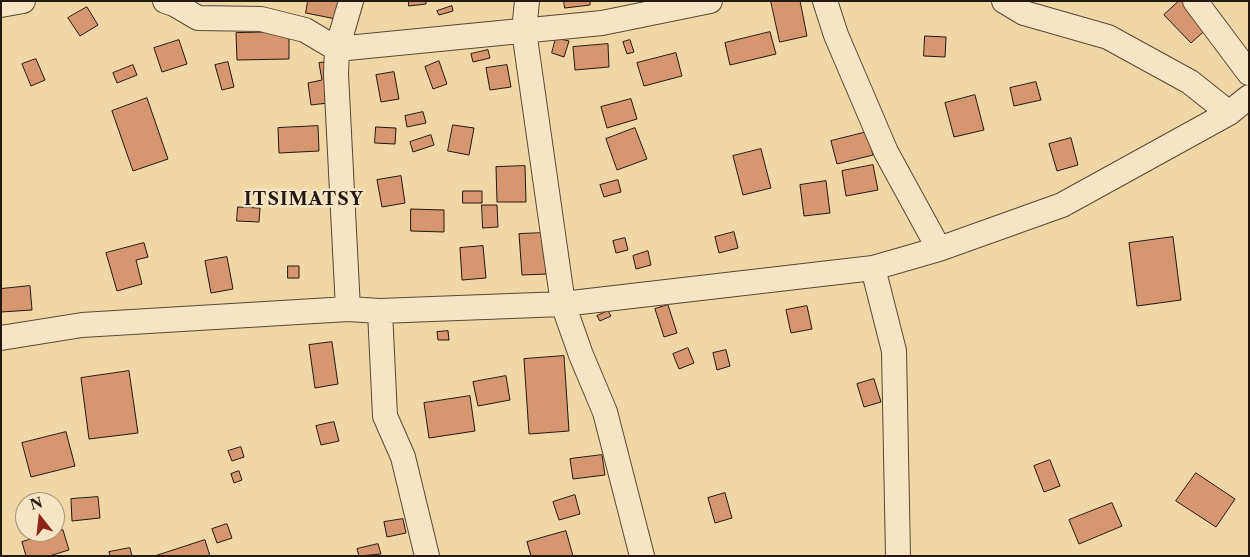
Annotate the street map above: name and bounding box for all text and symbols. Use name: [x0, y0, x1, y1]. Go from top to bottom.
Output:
district label: ITSIMATSY: [243, 189, 365, 211]
north arrow: [15, 492, 65, 542]
text: N: [28, 493, 44, 514]

